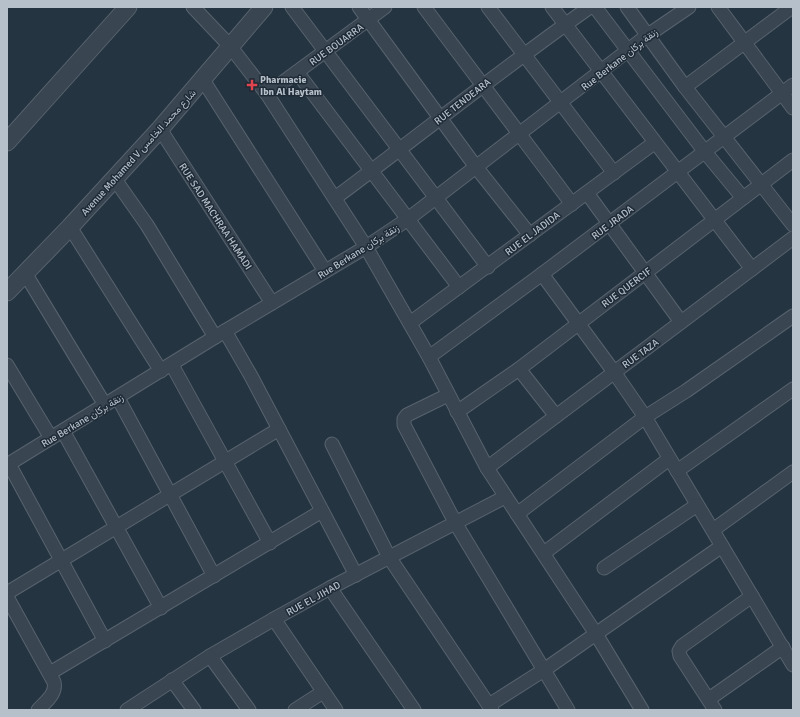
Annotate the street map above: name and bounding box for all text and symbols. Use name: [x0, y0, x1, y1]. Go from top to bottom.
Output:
street label: RUE BOUARRA: [307, 21, 366, 68]
street label: Rue Berkane زنقة بركان: [579, 26, 660, 93]
place label: Pharmacie Ibn Al Haytam: [260, 74, 322, 98]
street label: RUE TENDEARA: [432, 76, 493, 128]
marker: Pharmacie Ibn Al Haytam: [247, 80, 257, 90]
street label: Avenue Mohamed V شارع محمد الخامس: [79, 87, 199, 218]
street label: RUE SAD MACHRAA HAMADI: [176, 161, 254, 272]
street label: RUE JRADA: [589, 203, 636, 242]
street label: RUE EL JADIDA: [503, 209, 562, 258]
street label: Rue Berkane زنقة بركان: [316, 222, 401, 282]
street label: RUE QUERCIF: [599, 265, 654, 310]
street label: RUE TAZA: [620, 336, 661, 371]
street label: Rue Berkane زنقة بركان: [39, 392, 126, 450]
street label: RUE EL JIHAD: [284, 579, 343, 619]

